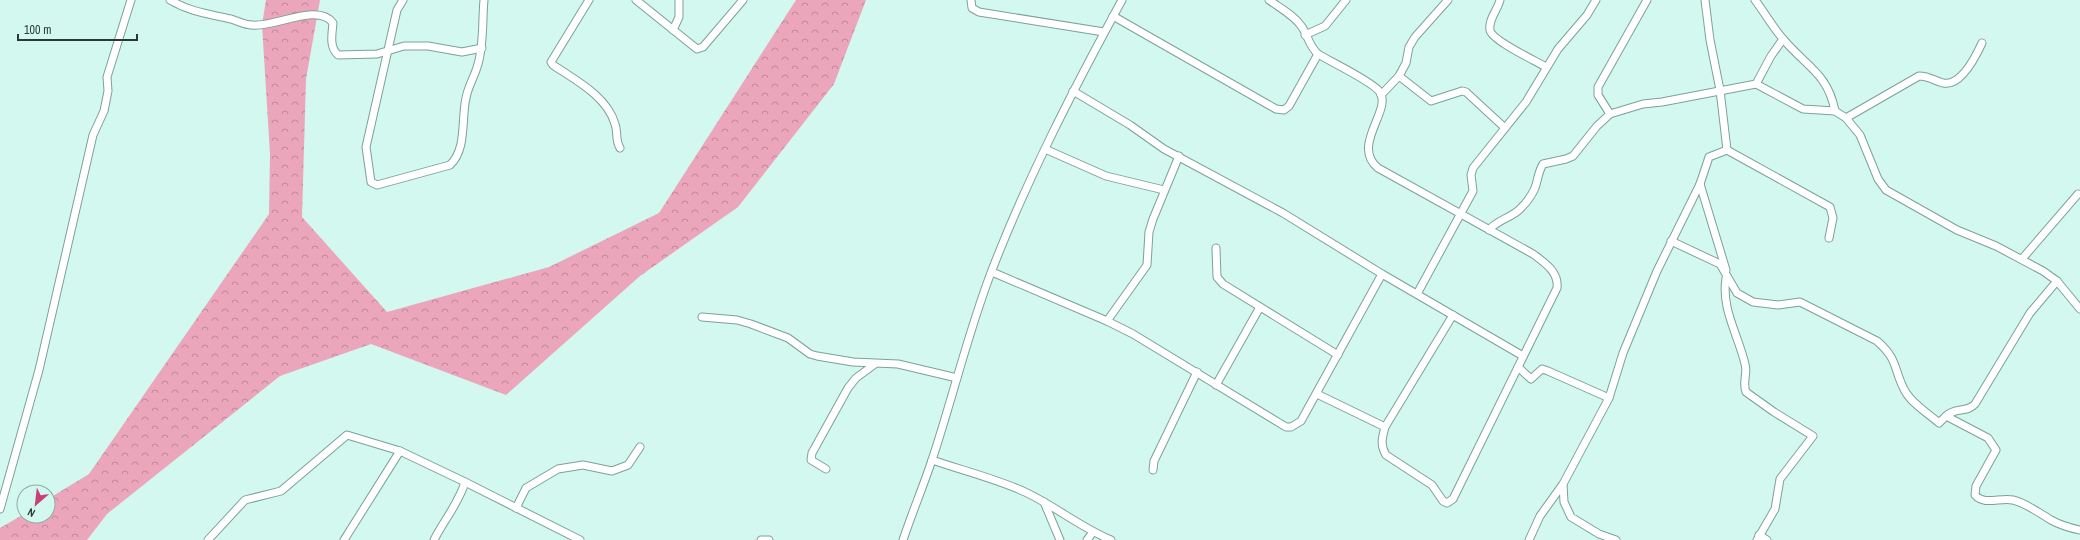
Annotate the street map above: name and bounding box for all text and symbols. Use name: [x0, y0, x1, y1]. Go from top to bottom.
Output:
scale bar: [18, 16, 137, 42]
text: 100 m: [24, 22, 51, 38]
north arrow: [16, 484, 56, 524]
text: N: [25, 505, 37, 521]

